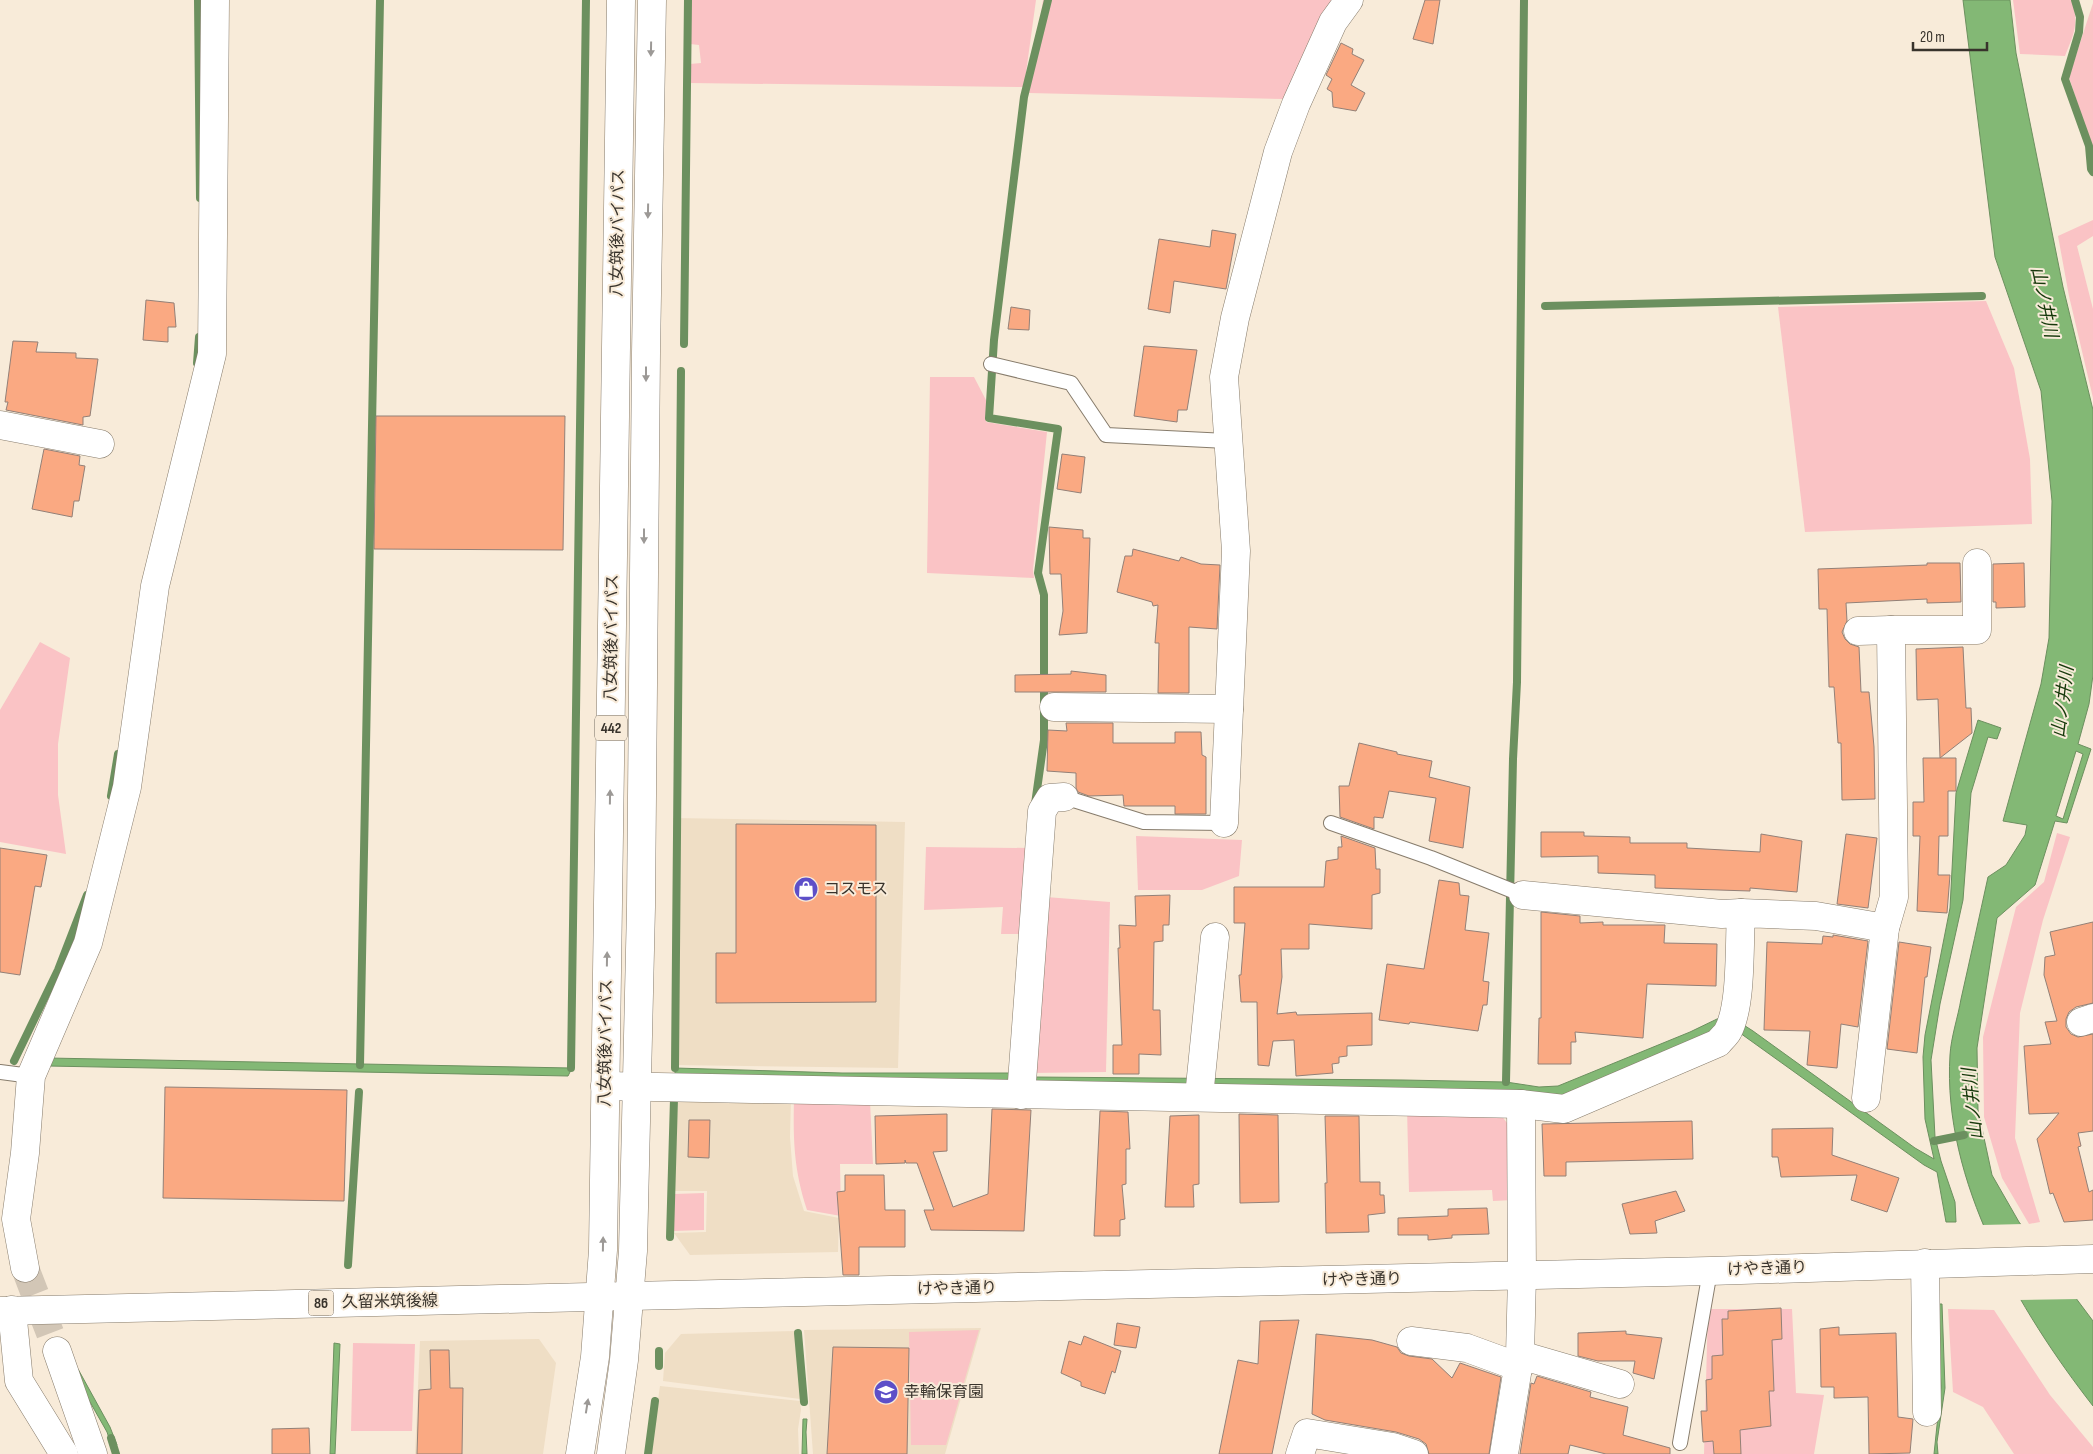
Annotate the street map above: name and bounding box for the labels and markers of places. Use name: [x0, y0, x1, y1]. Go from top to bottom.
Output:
shop icon: コスモス: [793, 876, 819, 902]
place label: コスモス: [824, 880, 888, 899]
school or university icon: 幸輪保育園: [873, 1379, 899, 1405]
place label: 幸輪保育園: [904, 1383, 984, 1402]

